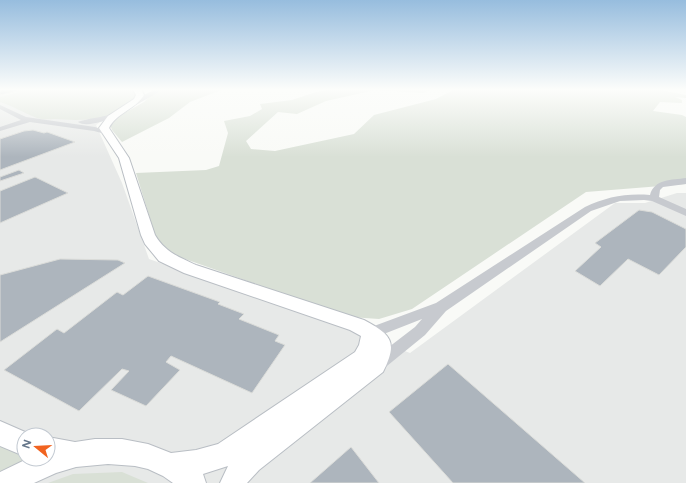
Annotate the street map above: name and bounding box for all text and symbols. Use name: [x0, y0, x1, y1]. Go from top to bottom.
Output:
north arrow: [16, 427, 56, 467]
text: N: [19, 438, 34, 450]

